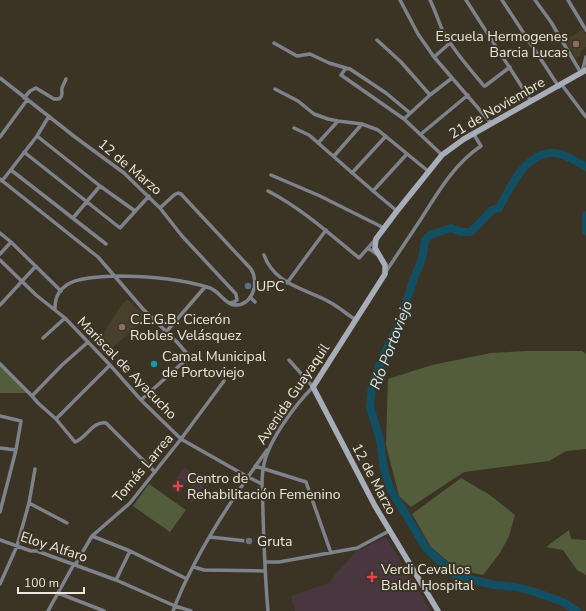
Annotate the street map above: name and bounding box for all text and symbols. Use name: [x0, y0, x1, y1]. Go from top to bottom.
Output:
place label: Escuela Hermogenes Barcia Lucas: [436, 27, 568, 62]
marker: Escuela Hermogenes Barcia Lucas: [571, 39, 581, 49]
street label: 21 de Noviembre: [445, 73, 549, 143]
street label: 12 de Marzo: [94, 135, 166, 200]
place label: UPC: [256, 277, 284, 296]
marker: UPC: [243, 281, 253, 291]
water label: Río Portoviejo: [365, 298, 417, 392]
place label: C.E.G.B. Cicerón Robles Velásquez: [130, 310, 242, 345]
street label: Mariscal de Ayacucho: [73, 312, 181, 424]
marker: C.E.G.B. Cicerón Robles Velásquez: [117, 322, 127, 332]
street label: Avenida Guayaquil: [252, 339, 334, 448]
place label: Camal Municipal de Portoviejo: [162, 347, 267, 382]
marker: Camal Municipal de Portoviejo: [149, 359, 159, 369]
street label: Tomás Larrea: [108, 429, 178, 507]
street label: 12 de Marzo: [347, 440, 401, 518]
place label: Centro de Rehabilitación Femenino: [187, 469, 341, 504]
marker: Centro de Rehabilitación Femenino: [172, 480, 184, 492]
street label: Eloy Alfaro: [18, 527, 90, 567]
place label: Gruta: [257, 532, 292, 551]
marker: Gruta: [244, 536, 254, 546]
place label: Verdi Cevallos Balda Hospital: [380, 560, 475, 595]
scale bar: [18, 569, 84, 595]
marker: Verdi Cevallos Balda Hospital: [366, 571, 378, 583]
text: 100 m: [24, 575, 59, 591]

